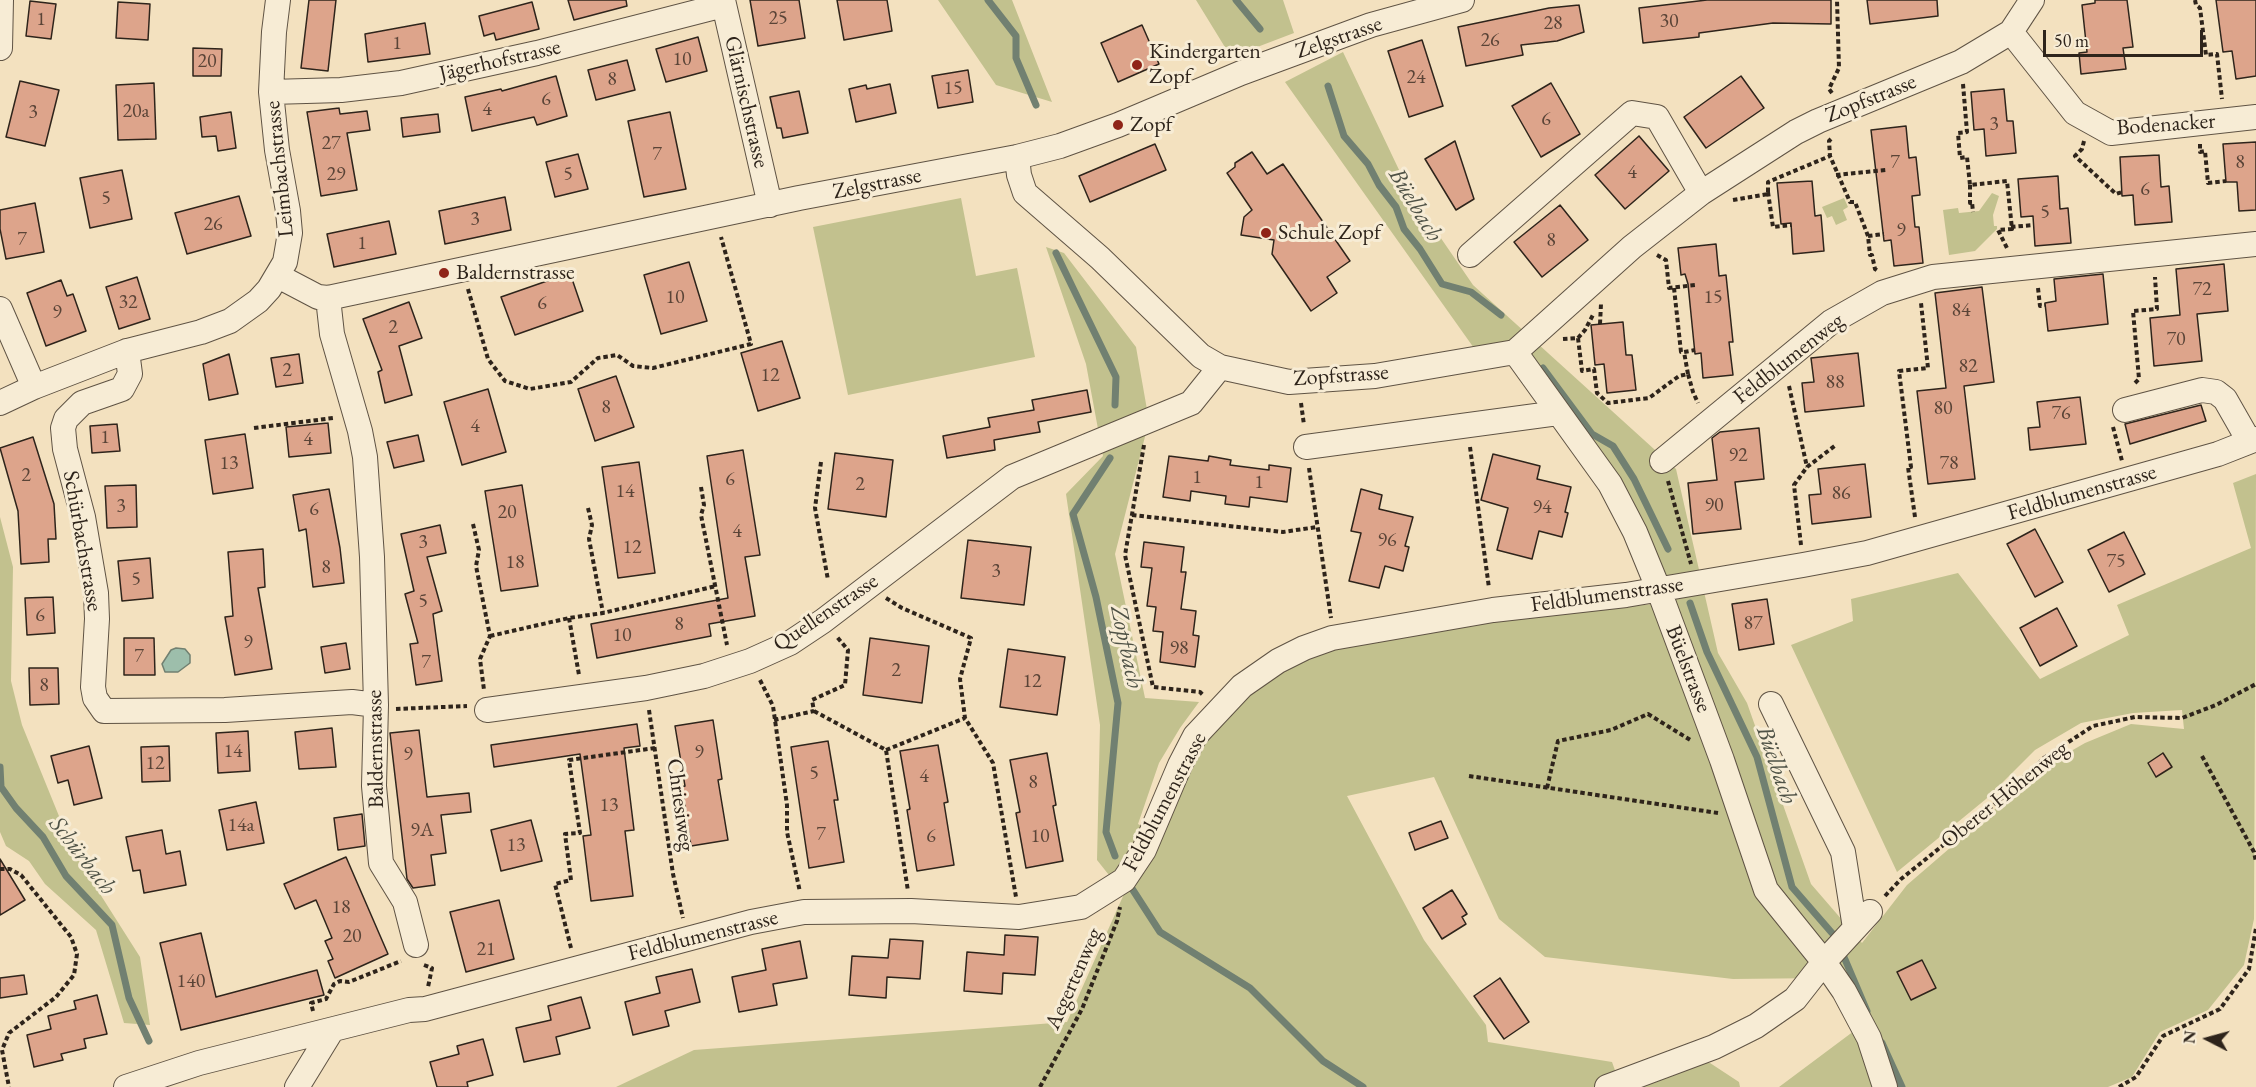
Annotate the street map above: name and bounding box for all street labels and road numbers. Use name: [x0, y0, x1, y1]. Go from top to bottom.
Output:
street label: Zelgstrasse: [1292, 11, 1386, 65]
street label: Glärnischstrasse: [718, 33, 774, 171]
street label: Jägerhofstrasse: [437, 34, 563, 88]
street label: Zopfstrasse: [1822, 69, 1920, 129]
street label: Leimbachstrasse: [260, 100, 300, 238]
street label: Bodenacker: [2116, 108, 2216, 142]
street label: Zelgstrasse: [830, 162, 924, 206]
street label: Feldblumenweg: [1729, 308, 1849, 410]
street label: Zopfstrasse: [1292, 360, 1390, 392]
street label: Feldblumenstrasse: [2004, 459, 2160, 527]
street label: Schürbachstrasse: [57, 469, 107, 613]
street label: Quellenstrasse: [769, 568, 883, 658]
street label: Feldblumenstrasse: [1529, 571, 1685, 619]
street label: Büelstrasse: [1659, 622, 1717, 716]
street label: Baldernstrasse: [362, 689, 390, 809]
street label: Feldblumenstrasse: [1117, 728, 1213, 876]
street label: Oberer Höhenweg: [1936, 736, 2074, 854]
street label: Chriesiweg: [660, 757, 700, 853]
street label: Feldblumenstrasse: [625, 905, 781, 967]
street label: Aegertenweg: [1040, 924, 1108, 1034]

